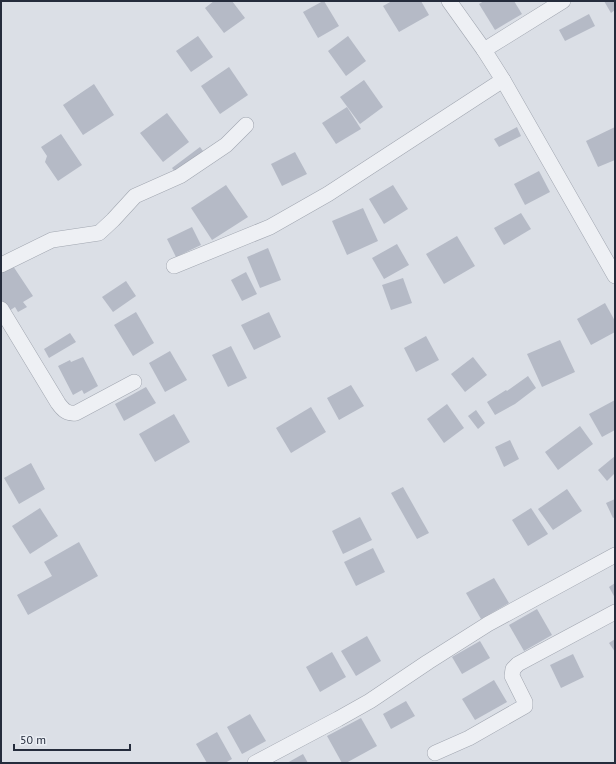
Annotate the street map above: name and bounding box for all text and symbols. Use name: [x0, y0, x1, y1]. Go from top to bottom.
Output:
scale bar: [14, 726, 130, 752]
text: 50 m: [20, 732, 46, 747]

